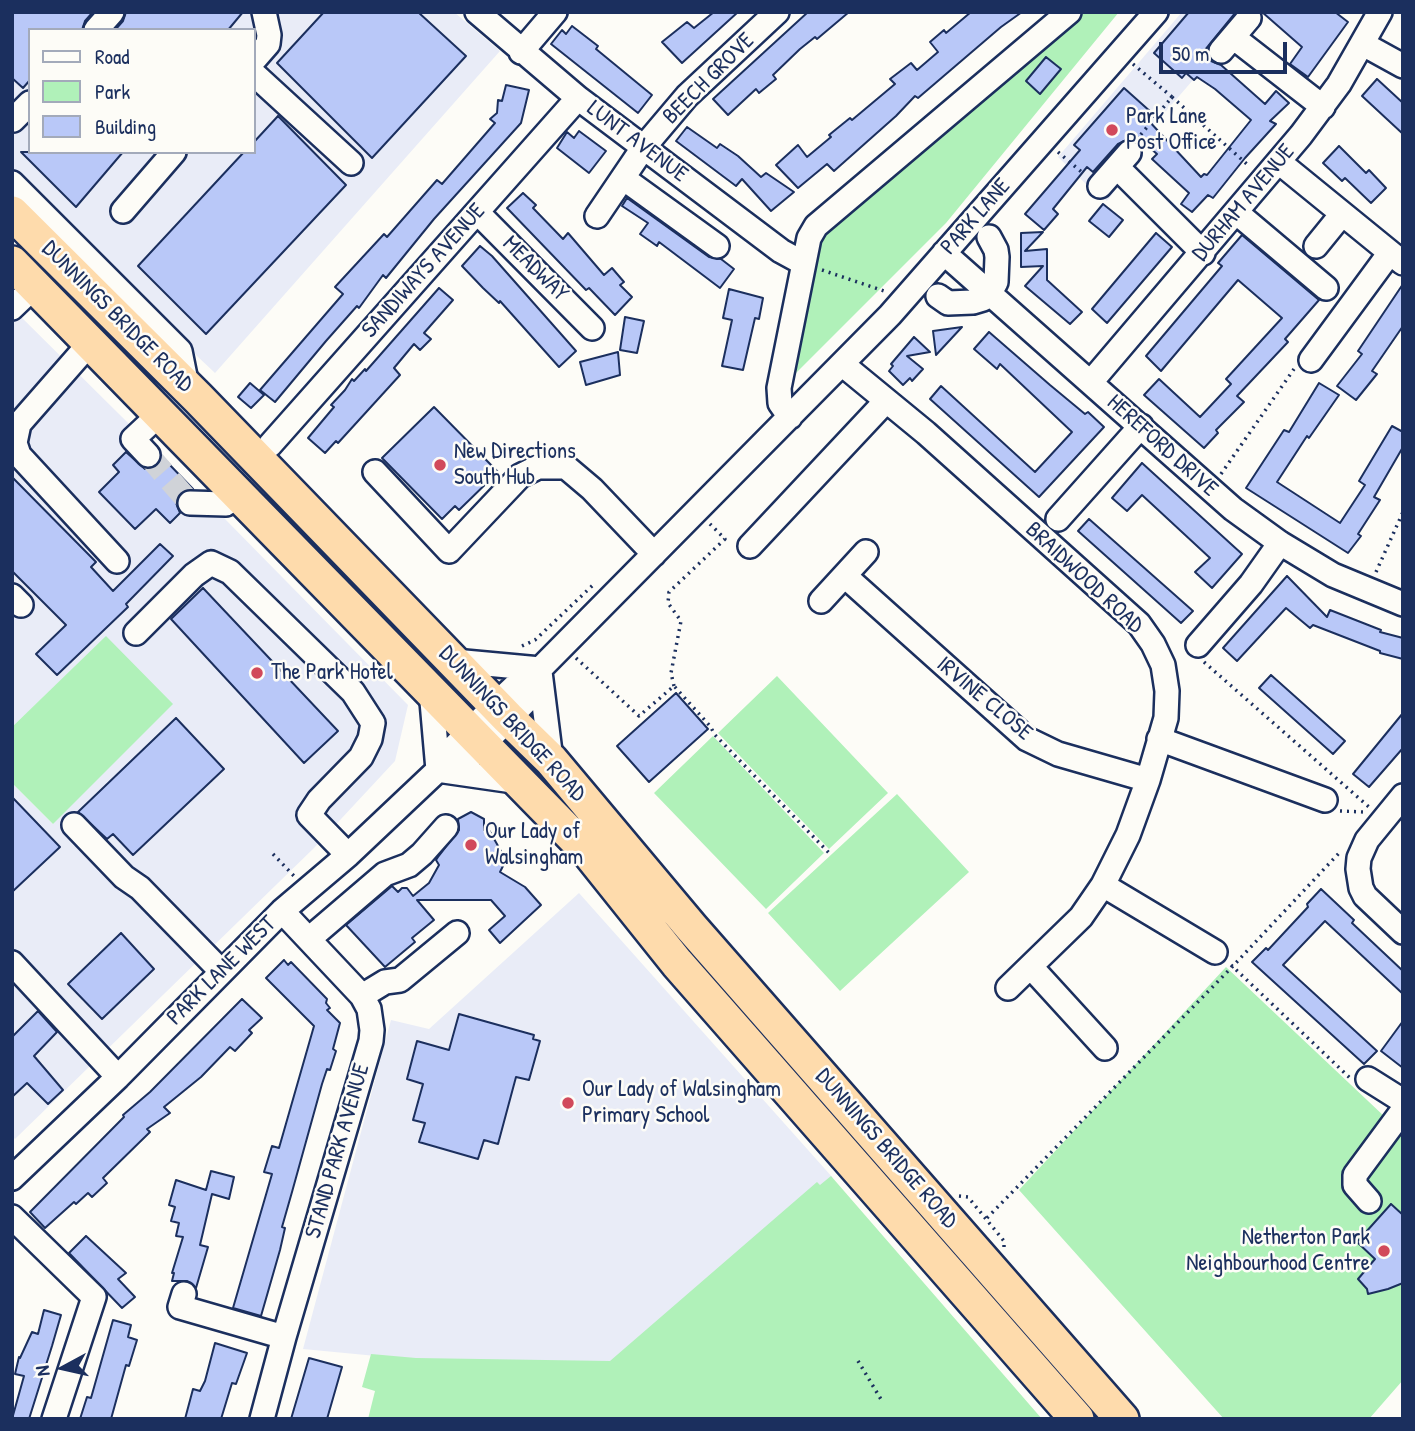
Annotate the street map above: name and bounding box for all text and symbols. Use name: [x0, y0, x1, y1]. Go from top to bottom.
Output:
legend: [28, 28, 256, 154]
street label: BEECH GROVE: [658, 28, 760, 130]
scale bar: [1163, 28, 1291, 72]
text: 50 m: [1172, 39, 1209, 68]
text: Road: [95, 42, 129, 71]
text: Park: [95, 77, 130, 106]
street label: LUNT AVENUE: [581, 95, 693, 189]
place label: Park Lane Post Office: [1126, 103, 1216, 157]
text: Building: [95, 112, 156, 141]
marker: Park Lane Post Office: [1104, 122, 1120, 138]
street label: DURHAM AVENUE: [1187, 139, 1301, 267]
street label: PARK LANE: [935, 173, 1017, 261]
street label: SANDIWAYS AVENUE: [356, 198, 492, 344]
street label: MEADWAY: [496, 230, 574, 308]
street label: DUNNINGS BRIDGE ROAD: [36, 236, 198, 398]
street label: HEREFORD DRIVE: [1101, 389, 1223, 503]
place label: New Directions South Hub: [454, 438, 576, 492]
marker: New Directions South Hub: [432, 457, 448, 473]
street label: BRAIDWOOD ROAD: [1019, 516, 1149, 640]
street label: DUNNINGS BRIDGE ROAD: [433, 640, 591, 808]
street label: IRVINE CLOSE: [930, 651, 1038, 747]
place label: The Park Hotel: [271, 659, 393, 687]
marker: The Park Hotel: [249, 665, 265, 681]
place label: Our Lady of Walsingham: [485, 818, 583, 872]
marker: Our Lady of Walsingham: [463, 837, 479, 853]
street label: PARK LANE WEST: [162, 911, 282, 1031]
street label: STAND PARK AVENUE: [300, 1060, 376, 1242]
street label: DUNNINGS BRIDGE ROAD: [809, 1063, 963, 1235]
place label: Our Lady of Walsingham Primary School: [582, 1076, 781, 1130]
marker: Our Lady of Walsingham Primary School: [560, 1095, 576, 1111]
place label: Netherton Park Neighbourhood Centre: [1186, 1224, 1370, 1278]
marker: Netherton Park Neighbourhood Centre: [1376, 1243, 1392, 1259]
north arrow: [28, 1333, 98, 1403]
text: N: [29, 1364, 56, 1378]

